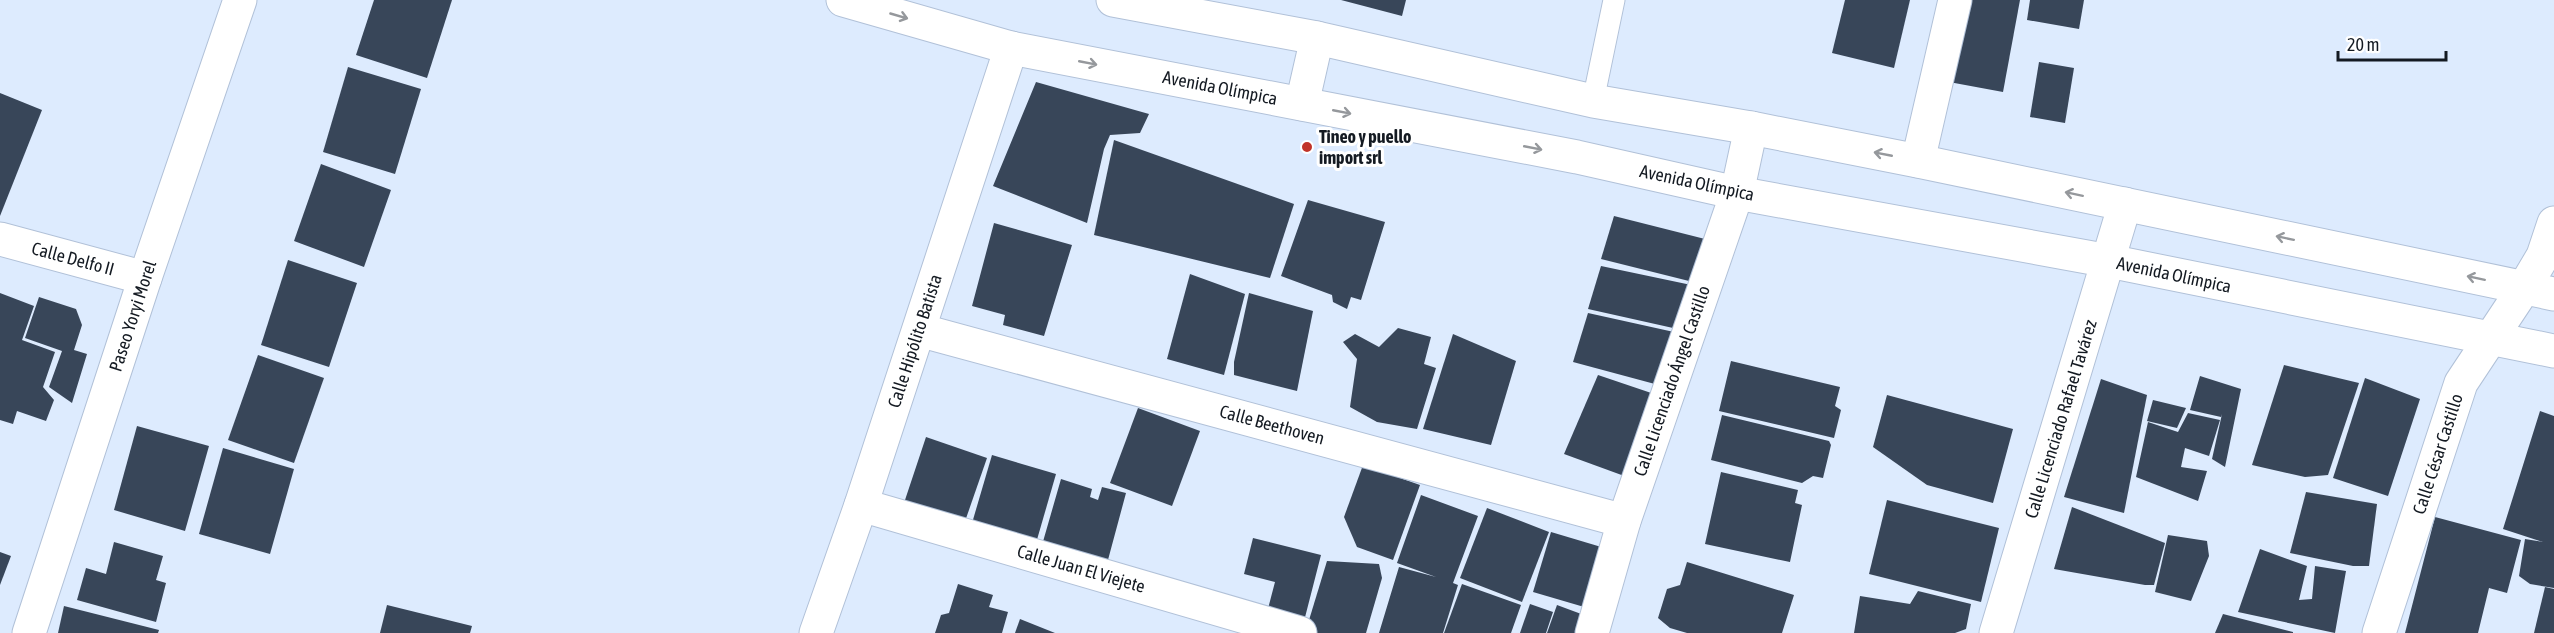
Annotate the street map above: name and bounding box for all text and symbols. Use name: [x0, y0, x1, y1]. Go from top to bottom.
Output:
one-way arrow: [889, 11, 908, 22]
scale bar: [2338, 24, 2446, 62]
text: 20 m: [2347, 34, 2379, 55]
one-way arrow: [1078, 58, 1098, 69]
street label: Avenida Olímpica: [1161, 66, 1279, 109]
one-way arrow: [1331, 107, 1351, 118]
place label: Tineo y puello import srl: [1319, 126, 1412, 168]
marker: Tineo y puello import srl: [1300, 140, 1314, 154]
one-way arrow: [1523, 143, 1542, 154]
one-way arrow: [1874, 148, 1893, 159]
street label: Avenida Olímpica: [1638, 160, 1756, 205]
one-way arrow: [2065, 188, 2084, 199]
one-way arrow: [2276, 232, 2296, 243]
street label: Calle Delfo II: [30, 237, 117, 280]
street label: Avenida Olímpica: [2115, 252, 2233, 297]
street label: Paseo Yoryi Morel: [105, 257, 160, 374]
street label: Calle Hipólito Batista: [883, 271, 946, 410]
one-way arrow: [2467, 272, 2486, 283]
street label: Calle Licenciado Ángel Castillo: [1629, 283, 1714, 479]
street label: Calle Licenciado Rafael Tavárez: [2020, 317, 2101, 521]
street label: Calle César Castillo: [2408, 391, 2467, 517]
street label: Calle Beethoven: [1217, 400, 1327, 449]
street label: Calle Juan El Viejete: [1015, 540, 1147, 597]

